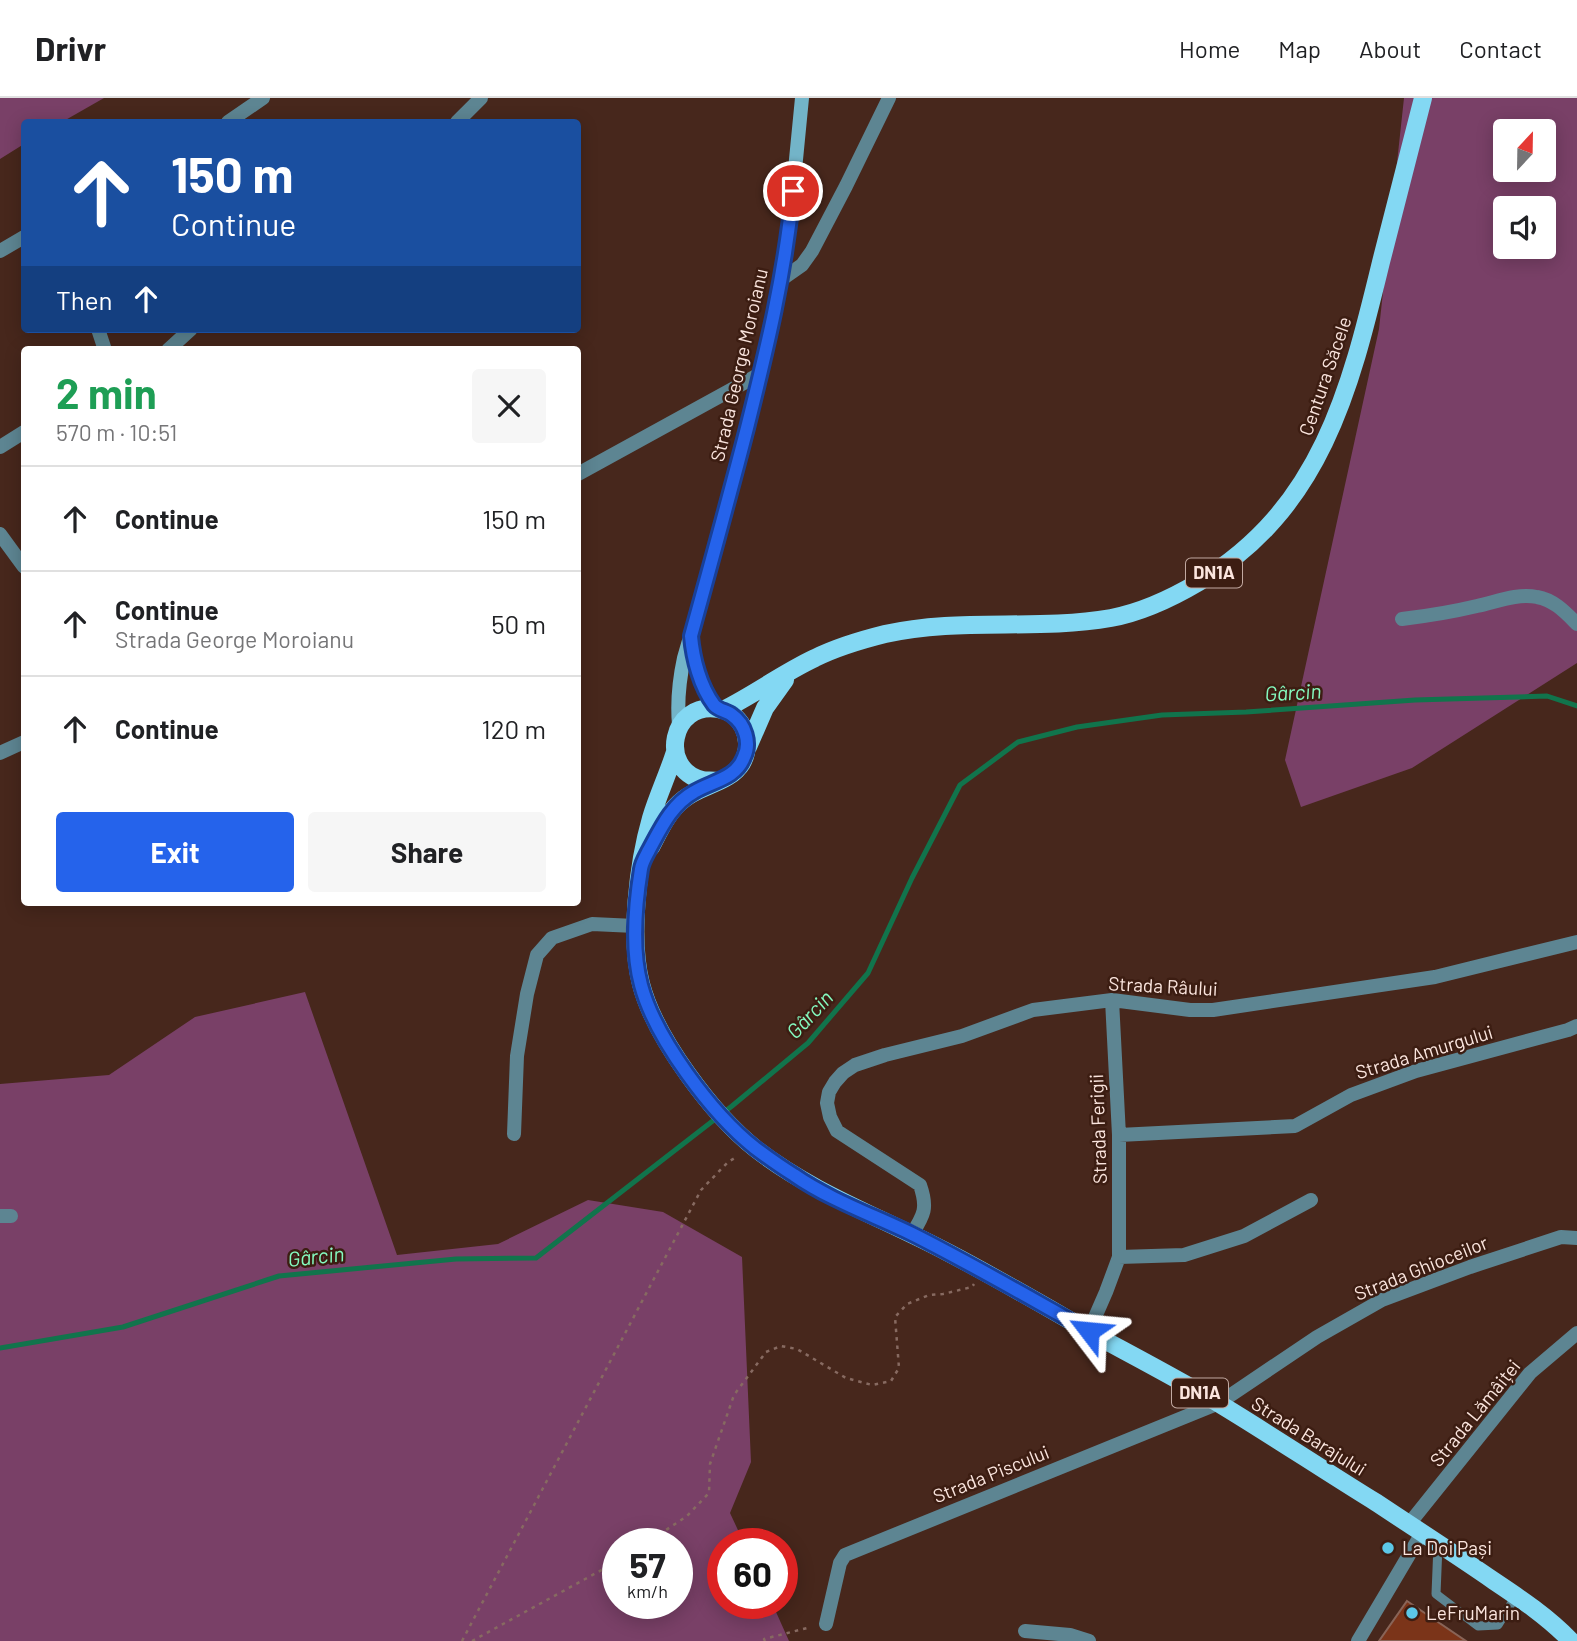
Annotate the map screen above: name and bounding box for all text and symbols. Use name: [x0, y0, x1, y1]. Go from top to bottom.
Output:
text: Drivr: [35, 28, 106, 68]
text: Home: [1179, 34, 1240, 63]
text: Map: [1278, 34, 1321, 63]
text: About: [1359, 34, 1421, 63]
text: Contact: [1459, 34, 1542, 63]
north arrow: [1493, 119, 1556, 182]
map controls: [1493, 119, 1556, 259]
text: 150 m: [171, 144, 293, 203]
icon: ahead: [56, 147, 147, 238]
pin: [763, 161, 823, 221]
icon: arrive: [774, 172, 812, 210]
button: sound: [1493, 196, 1556, 259]
text: Continue: [171, 204, 296, 242]
street label: Strada George Moroianu: [705, 266, 772, 464]
icon: ahead: [127, 280, 165, 318]
text: Then: [56, 284, 113, 315]
street label: Centura Săcele: [1293, 313, 1356, 438]
text: 2 min: [56, 367, 157, 417]
button: close: [472, 369, 546, 443]
text: 570 m · 10:51: [56, 418, 177, 446]
icon: ahead: [56, 500, 94, 538]
text: Continue: [115, 503, 219, 534]
text: 150 m: [482, 503, 546, 534]
road number: DN1A: [1186, 559, 1242, 588]
text: Continue: [115, 594, 219, 625]
icon: ahead: [56, 605, 94, 643]
text: 50 m: [491, 608, 546, 639]
text: Strada George Moroianu: [115, 625, 354, 653]
water label: Gârcin: [1264, 678, 1322, 705]
icon: ahead: [56, 710, 94, 748]
text: Continue: [115, 713, 219, 744]
text: 120 m: [482, 713, 546, 744]
button: Exit: [56, 812, 294, 892]
button: Share: [308, 812, 546, 892]
street label: Strada Râului: [1108, 971, 1218, 1000]
water label: Gârcin: [780, 985, 837, 1043]
street label: Strada Amurgului: [1352, 1020, 1495, 1083]
street label: Strada Ferigii: [1084, 1074, 1111, 1185]
street label: Strada Ghioceilor: [1351, 1230, 1491, 1305]
water label: Gârcin: [286, 1240, 345, 1271]
position arrow: [1052, 1294, 1126, 1368]
street label: Strada Lămâiței: [1425, 1355, 1525, 1471]
road number: DN1A: [1172, 1378, 1228, 1408]
street label: Strada Barajului: [1248, 1391, 1371, 1480]
street label: Strada Piscului: [929, 1440, 1052, 1507]
speed limit sign: 60: [707, 1528, 798, 1619]
place label: La Doi Pași: [1402, 1536, 1492, 1559]
marker: La Doi Pași: [1380, 1540, 1396, 1556]
text: 57: [629, 1543, 666, 1585]
text: km/h: [627, 1580, 668, 1602]
place label: LeFruMarin: [1426, 1601, 1520, 1624]
marker: LeFruMarin: [1404, 1605, 1420, 1621]

